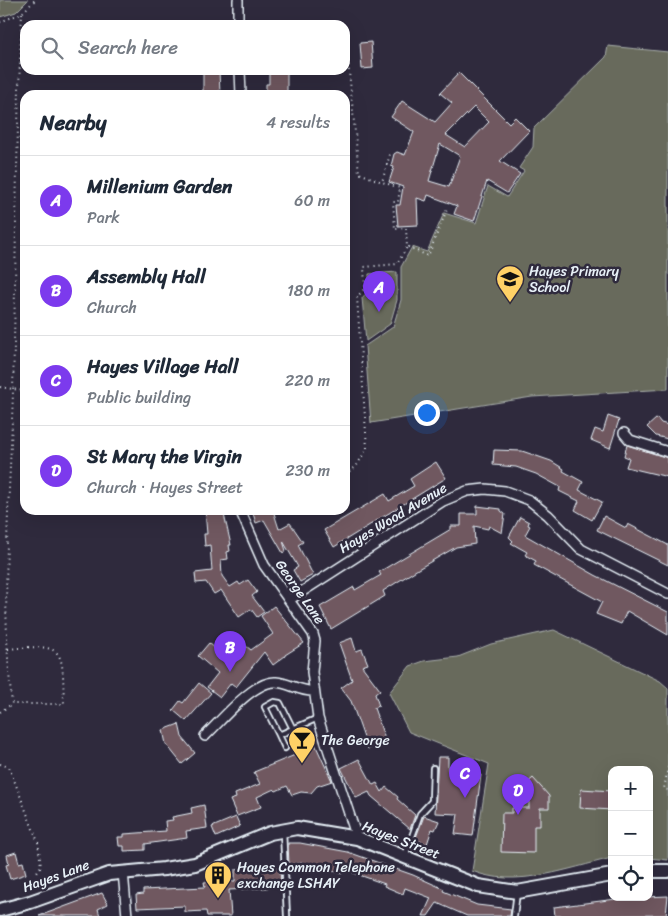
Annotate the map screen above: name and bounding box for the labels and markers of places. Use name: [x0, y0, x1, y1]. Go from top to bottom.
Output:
place label: Hayes Primary School: [529, 259, 620, 300]
school or university icon: Hayes Primary School: [495, 264, 525, 303]
pin: A: [363, 271, 395, 312]
pin: B: [214, 631, 246, 672]
bar icon: The George: [287, 725, 317, 764]
place label: The George: [321, 728, 390, 753]
pin: C: [449, 757, 481, 798]
pin: D: [502, 774, 534, 815]
place label: Hayes Common Telephone exchange LSHAY: [237, 855, 395, 896]
building icon: Hayes Common Telephone exchange LSHAY: [203, 860, 233, 899]

